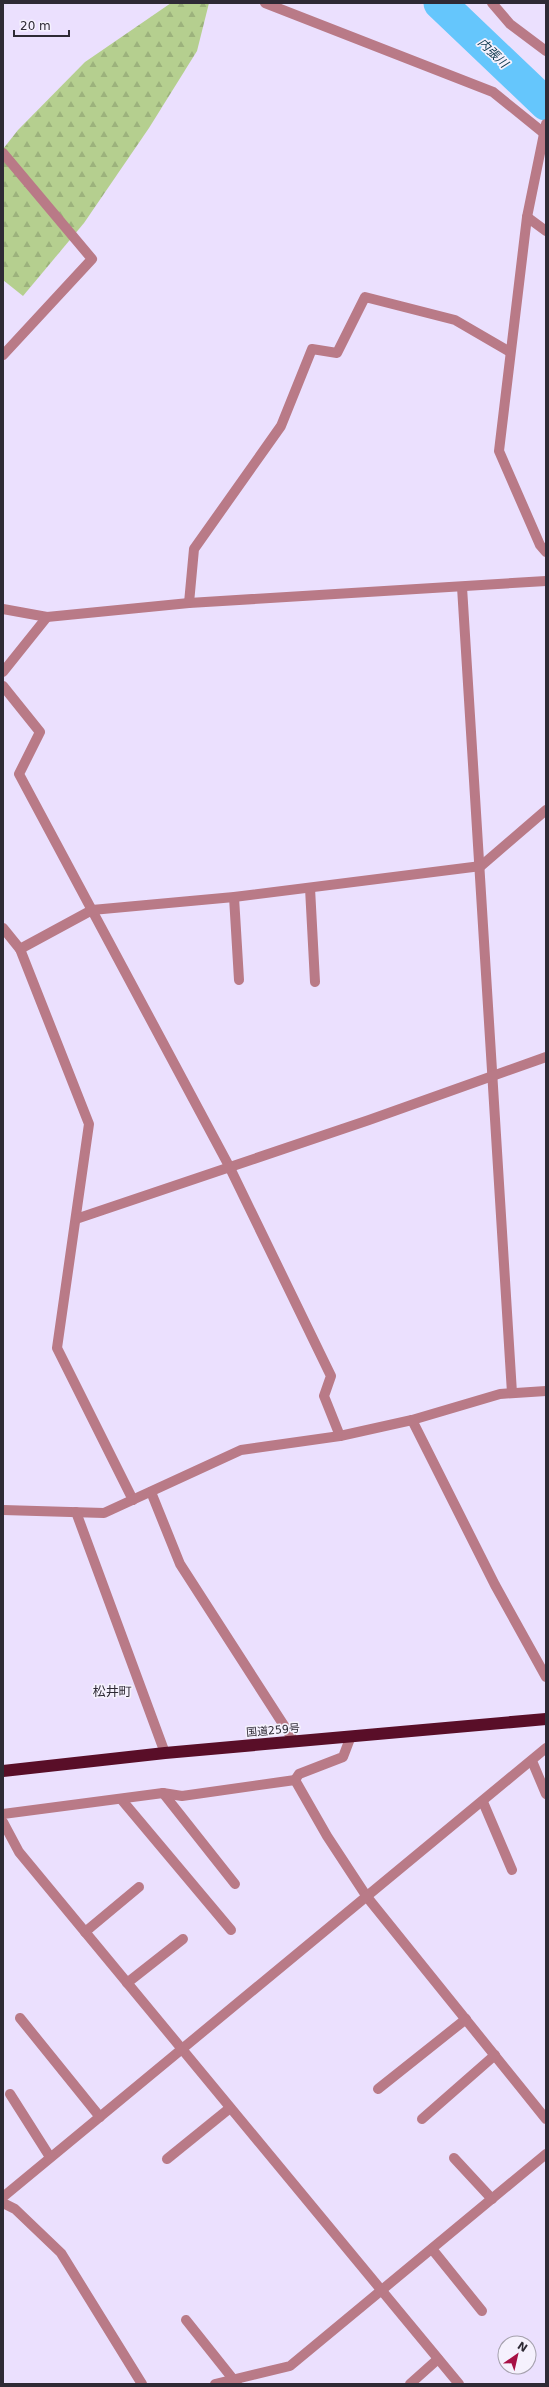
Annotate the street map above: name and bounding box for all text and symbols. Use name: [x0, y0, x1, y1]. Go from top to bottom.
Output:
scale bar: [14, 12, 69, 38]
text: 20 m: [20, 19, 51, 33]
water label: 内張川: [475, 35, 512, 72]
district label: 松井町: [92, 1684, 132, 1699]
street label: 国道259号: [246, 1722, 301, 1739]
north arrow: [497, 2335, 537, 2375]
text: N: [515, 2339, 530, 2355]

